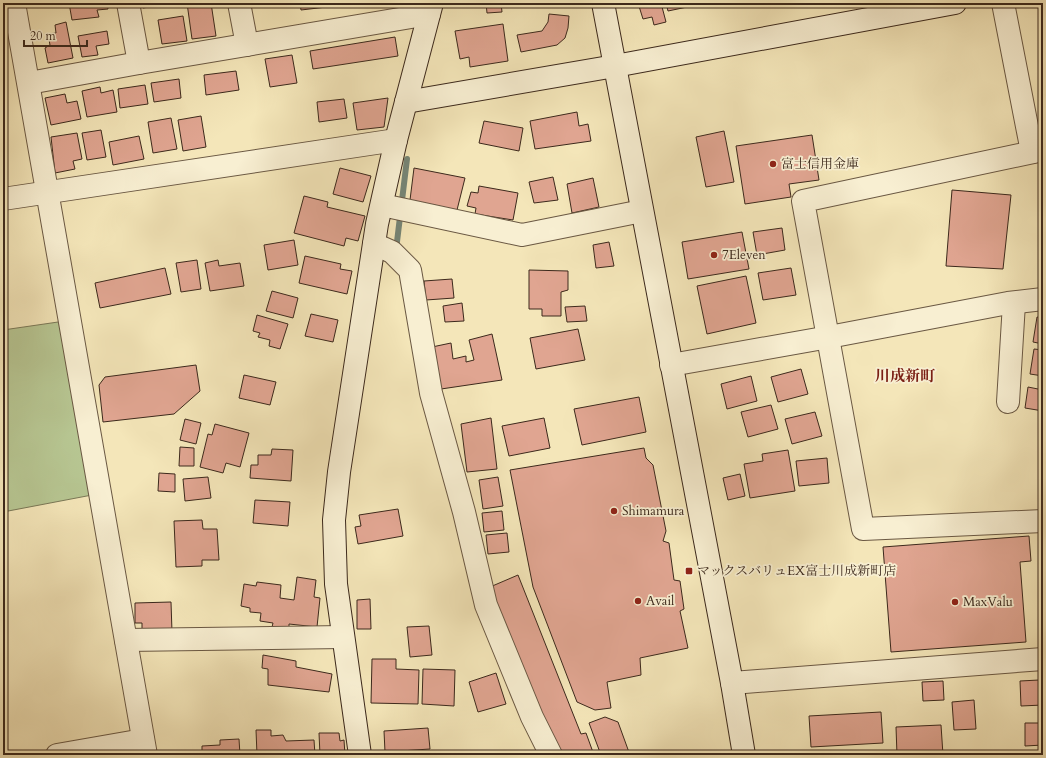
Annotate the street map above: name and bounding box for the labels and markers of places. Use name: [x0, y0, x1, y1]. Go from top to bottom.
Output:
place label: 富士信用金庫: [781, 155, 859, 173]
marker: 富士信用金庫: [768, 159, 778, 169]
place label: 7Eleven: [722, 246, 766, 264]
marker: 7Eleven: [709, 250, 719, 260]
place label: Shimamura: [622, 502, 685, 520]
marker: Shimamura: [609, 506, 619, 516]
place label: マックスバリュEX富士川成新町店: [697, 562, 896, 580]
marker: マックスバリュEX富士川成新町店: [684, 566, 694, 576]
place label: Avail: [646, 592, 675, 610]
place label: MaxValu: [963, 593, 1013, 611]
marker: Avail: [633, 596, 643, 606]
marker: MaxValu: [950, 597, 960, 607]

